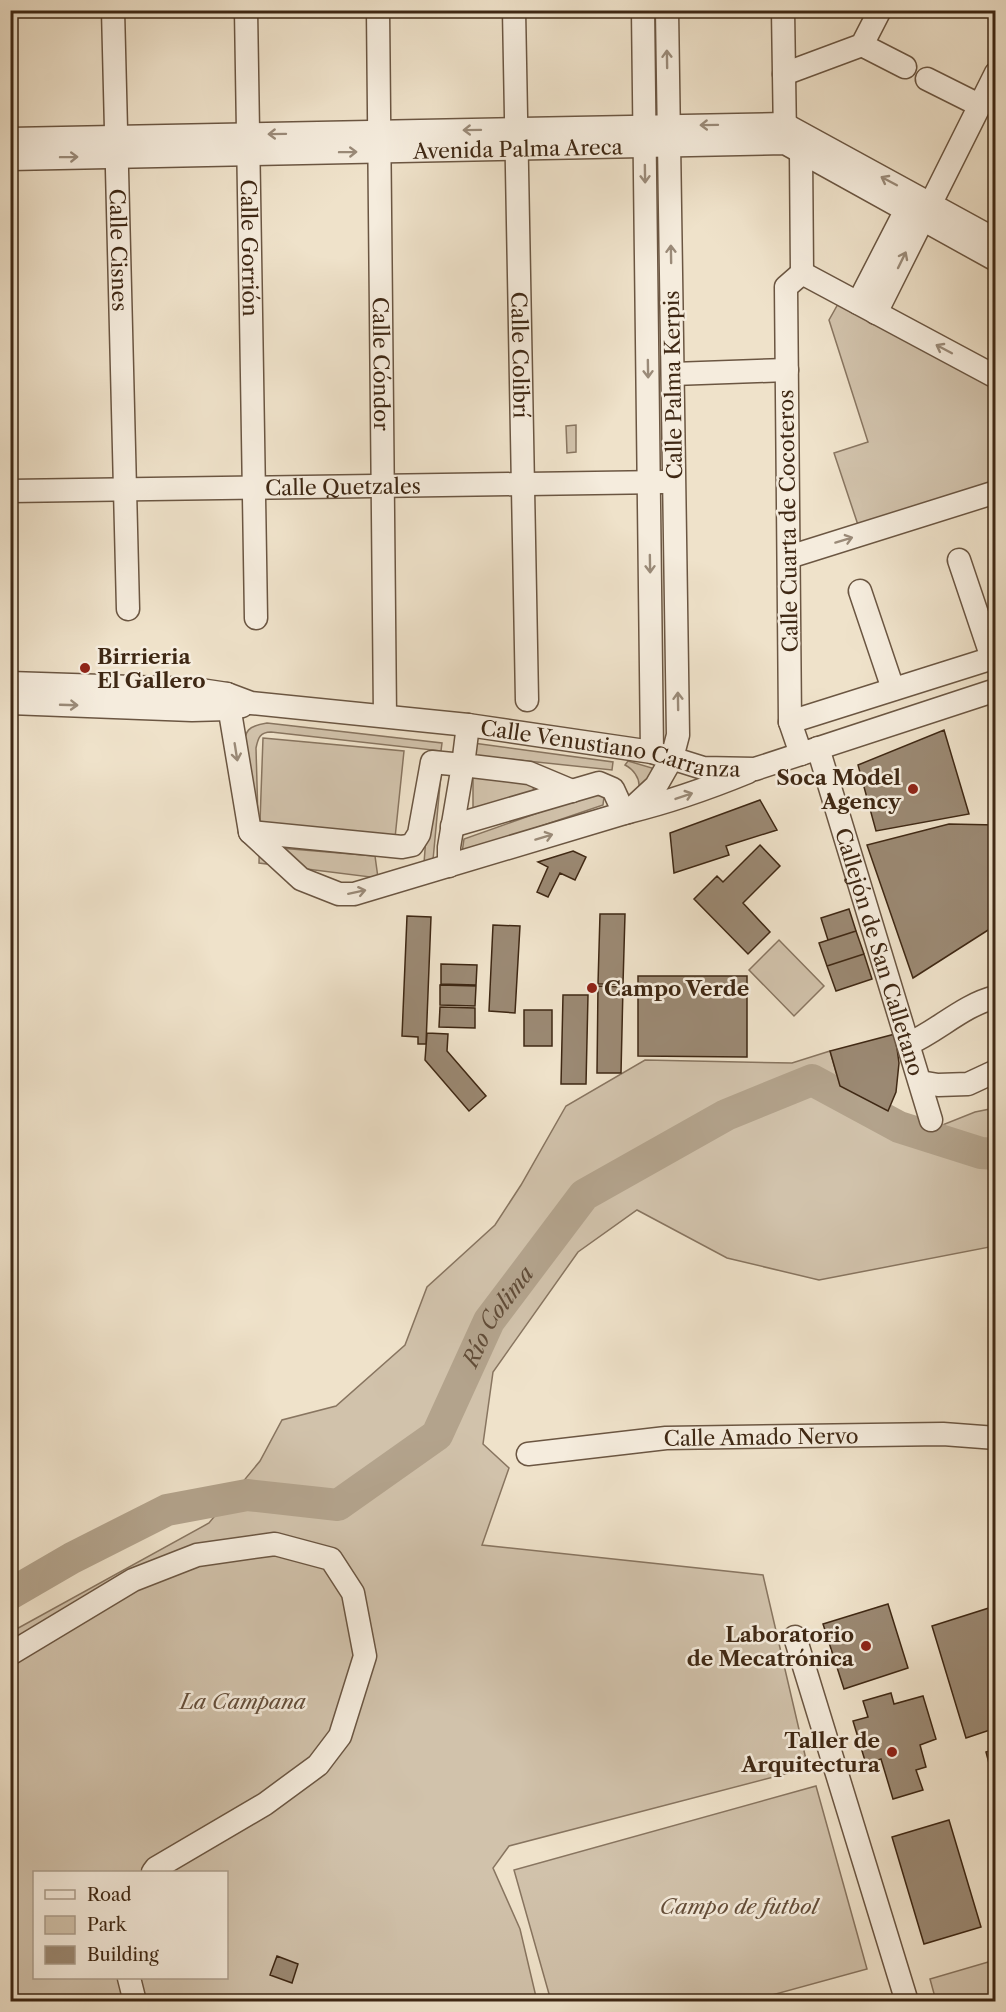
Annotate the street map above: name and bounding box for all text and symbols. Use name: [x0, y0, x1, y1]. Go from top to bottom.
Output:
one-way arrow: [662, 49, 673, 69]
one-way arrow: [699, 120, 719, 131]
one-way arrow: [462, 124, 482, 136]
one-way arrow: [267, 128, 287, 140]
street label: Avenida Palma Areca: [412, 134, 624, 163]
one-way arrow: [337, 146, 357, 157]
one-way arrow: [58, 152, 78, 163]
one-way arrow: [640, 163, 651, 183]
one-way arrow: [881, 175, 899, 186]
street label: Calle Gorrión: [236, 179, 264, 317]
street label: Calle Cisnes: [105, 188, 133, 312]
one-way arrow: [665, 244, 676, 264]
one-way arrow: [897, 252, 909, 270]
street label: Calle Palma Kerpis: [659, 290, 687, 480]
street label: Calle Colibrí: [507, 291, 534, 419]
street label: Calle Cóndor: [368, 297, 395, 431]
one-way arrow: [936, 343, 953, 355]
one-way arrow: [642, 358, 654, 378]
street label: Calle Cuarta de Cocoteros: [773, 389, 803, 653]
street label: Calle Quetzales: [265, 473, 421, 500]
one-way arrow: [835, 534, 854, 545]
one-way arrow: [644, 553, 656, 573]
place label: Birrieria El Gallero: [97, 644, 206, 693]
marker: Birrieria El Gallero: [78, 661, 92, 675]
one-way arrow: [672, 691, 684, 711]
one-way arrow: [58, 699, 78, 710]
street label: Calle Venustiano Carranza: [479, 714, 742, 781]
one-way arrow: [231, 741, 242, 761]
place label: Soca Model Agency: [776, 765, 902, 814]
marker: Soca Model Agency: [906, 782, 920, 796]
one-way arrow: [674, 790, 693, 801]
street label: Callejón de San Calletano: [830, 825, 929, 1079]
one-way arrow: [534, 831, 553, 842]
one-way arrow: [347, 885, 366, 897]
place label: Campo Verde: [604, 976, 749, 1001]
marker: Campo Verde: [585, 981, 599, 995]
water label: Río Colima: [456, 1260, 539, 1373]
street label: Calle Amado Nervo: [663, 1423, 859, 1451]
place label: Laboratorio de Mecatrónica: [687, 1622, 855, 1671]
marker: Laboratorio de Mecatrónica: [859, 1639, 873, 1653]
park label: La Campana: [178, 1689, 307, 1714]
place label: Taller de Arquitectura: [740, 1728, 881, 1777]
marker: Taller de Arquitectura: [885, 1745, 899, 1759]
legend: [33, 1871, 228, 1979]
text: Road: [87, 1884, 132, 1906]
park label: Campo de futbol: [660, 1894, 821, 1919]
text: Park: [87, 1914, 128, 1936]
text: Building: [87, 1944, 159, 1966]

